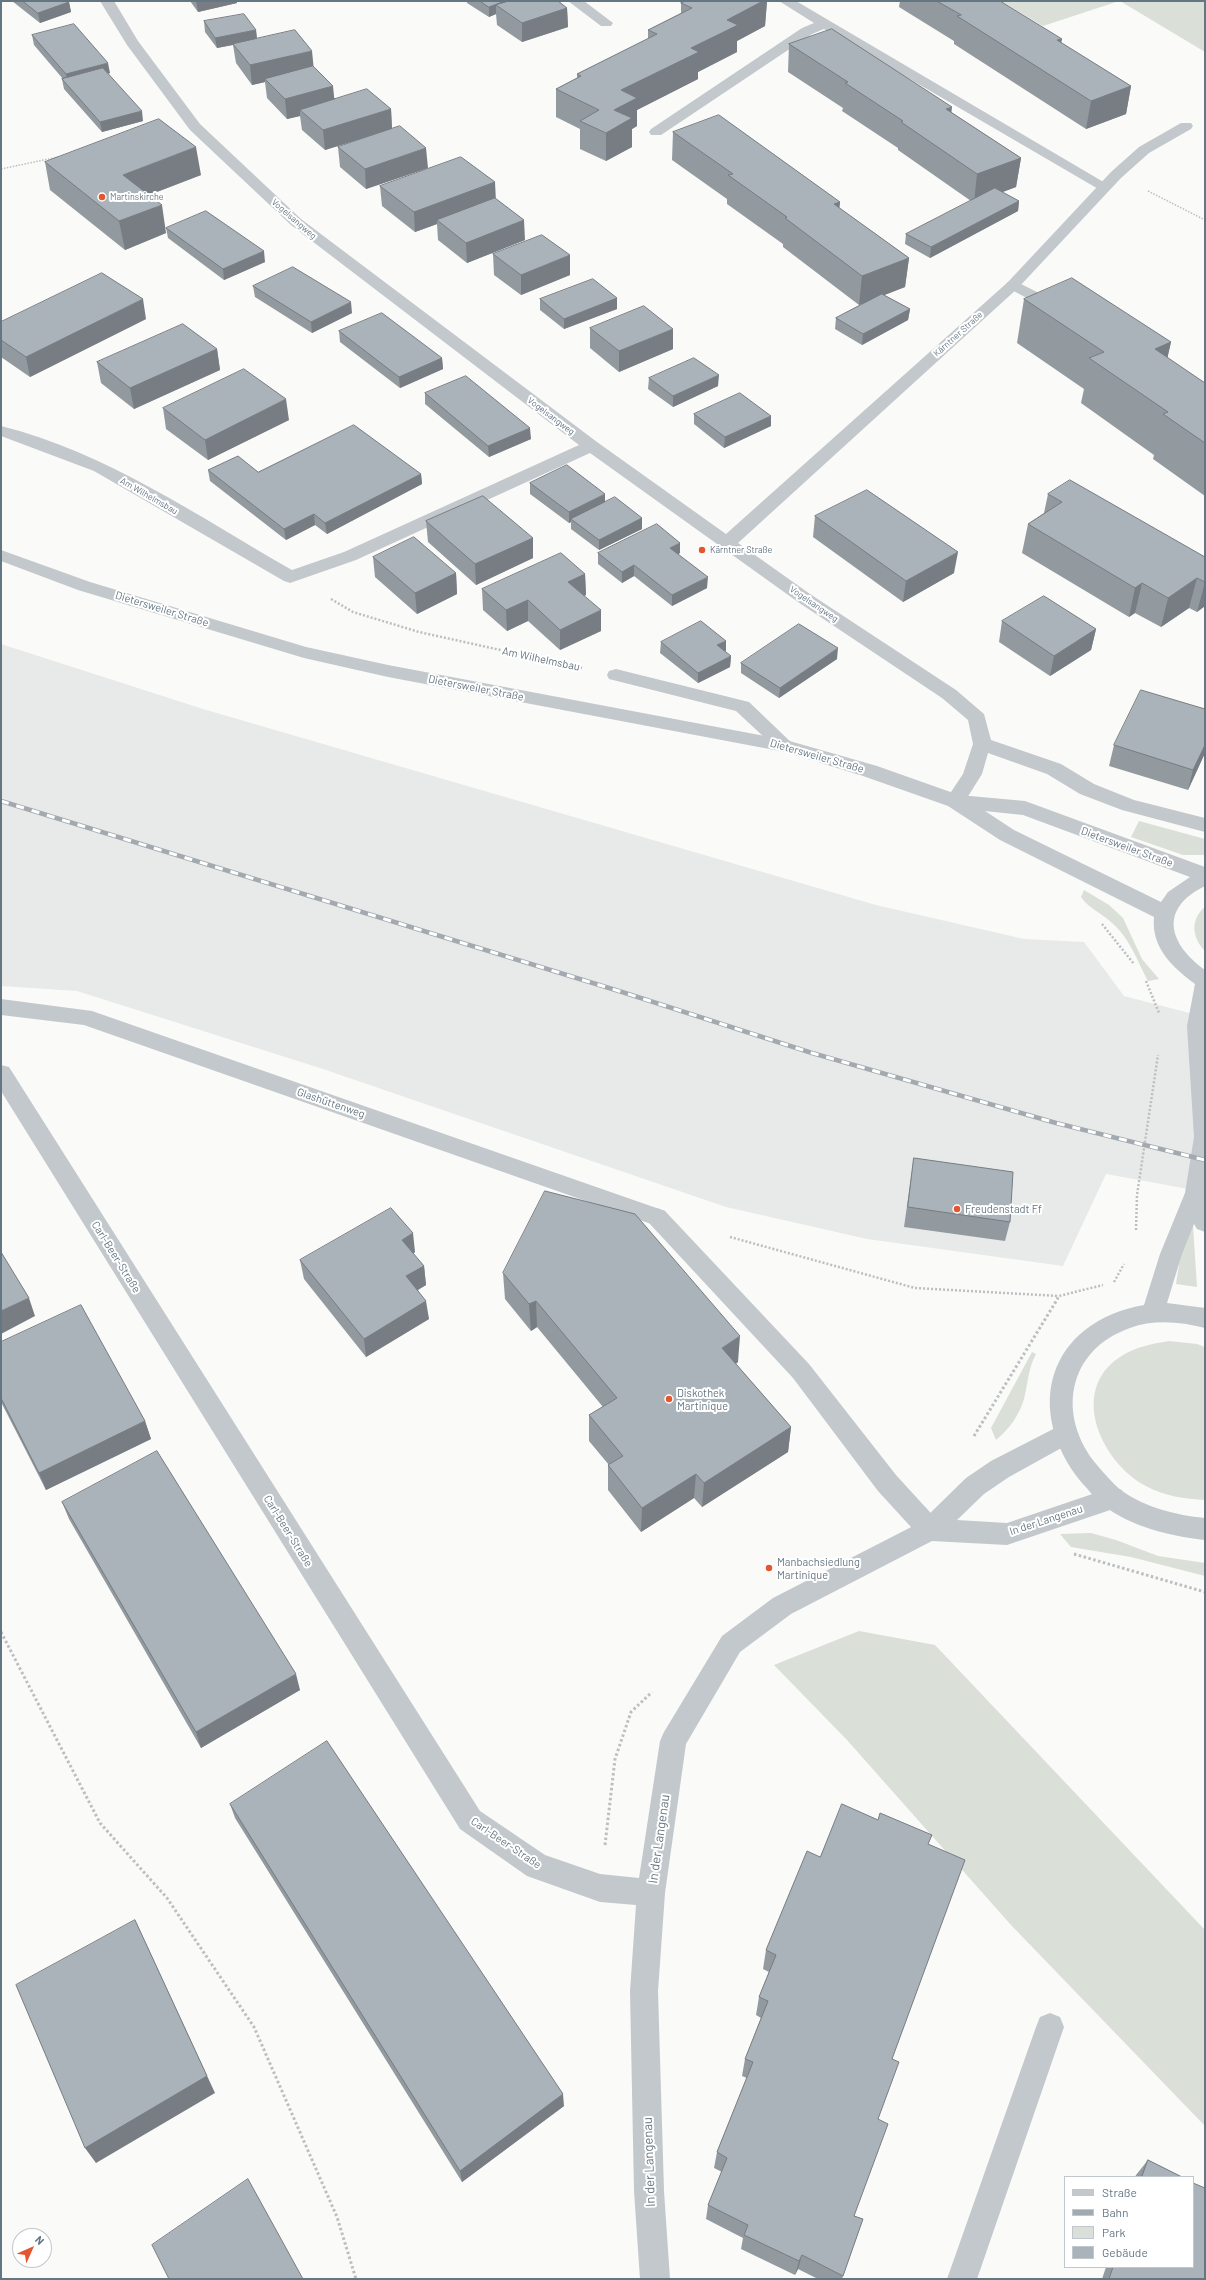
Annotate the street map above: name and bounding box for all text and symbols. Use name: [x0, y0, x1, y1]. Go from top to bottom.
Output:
marker: Martinskirche: [97, 192, 107, 202]
place label: Martinskirche: [110, 192, 163, 202]
street label: Vogelsangweg: [269, 197, 319, 241]
street label: Kärntner Straße: [931, 309, 985, 359]
street label: Vogelsangweg: [525, 395, 577, 437]
street label: Am Wilhelmsbau: [118, 475, 180, 517]
marker: Kärntner Straße: [697, 545, 707, 555]
place label: Kärntner Straße: [710, 545, 772, 555]
street label: Vogelsangweg: [788, 584, 840, 624]
street label: Dietersweiler Straße: [114, 589, 210, 629]
street label: Am Wilhelmsbau: [501, 644, 581, 674]
street label: Dietersweiler Straße: [427, 672, 525, 704]
street label: Dietersweiler Straße: [769, 736, 865, 776]
street label: Dietersweiler Straße: [1079, 824, 1175, 870]
street label: Glashüttenweg: [295, 1085, 367, 1121]
place label: Freudenstadt Ff: [965, 1202, 1042, 1216]
marker: Freudenstadt Ff: [952, 1204, 962, 1214]
street label: Carl-Beer-Straße: [89, 1219, 143, 1295]
place label: Diskothek Martinique: [677, 1386, 728, 1412]
marker: Diskothek Martinique: [664, 1394, 674, 1404]
street label: Carl-Beer-Straße: [261, 1493, 315, 1569]
street label: In der Langenau: [1008, 1502, 1084, 1538]
place label: Manbachsiedlung Martinique: [777, 1555, 860, 1581]
marker: Manbachsiedlung Martinique: [764, 1563, 774, 1573]
street label: In der Langenau: [645, 1793, 673, 1885]
street label: Carl-Beer-Straße: [468, 1815, 544, 1871]
street label: In der Langenau: [640, 2117, 658, 2207]
legend: [1064, 2176, 1194, 2268]
text: Straße: [1102, 2185, 1137, 2199]
text: Bahn: [1102, 2205, 1129, 2219]
text: Park: [1102, 2225, 1126, 2239]
north arrow: [12, 2228, 52, 2268]
text: N: [33, 2233, 47, 2247]
text: Gebäude: [1102, 2245, 1148, 2259]

